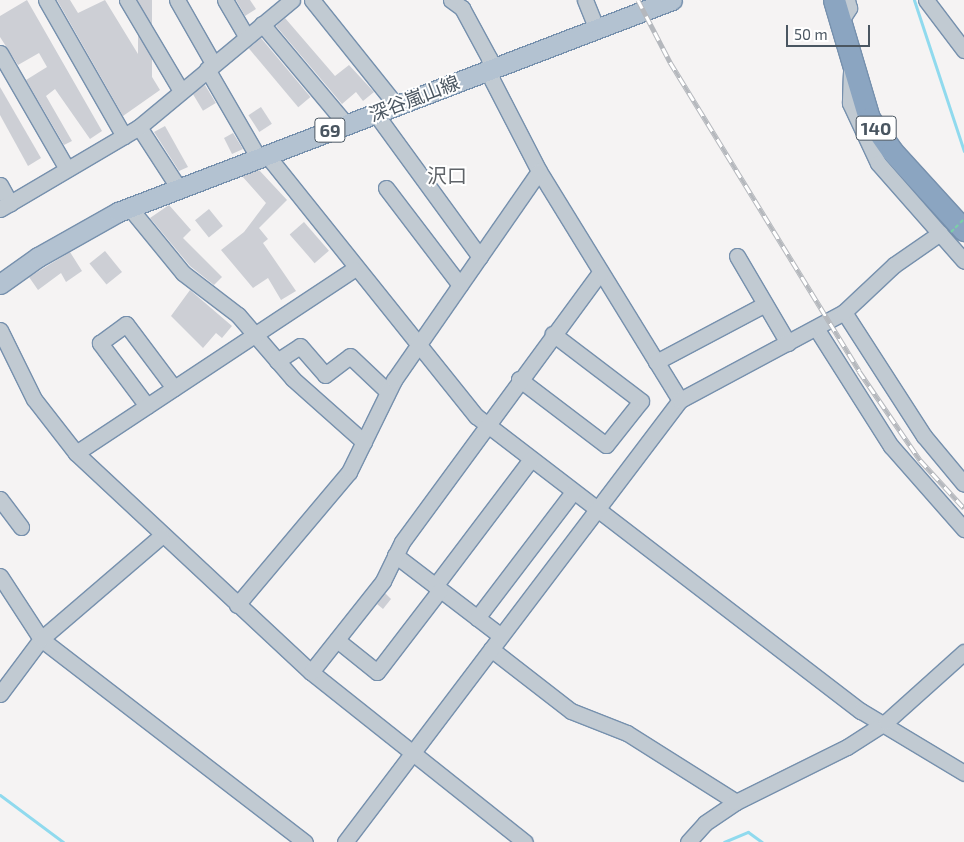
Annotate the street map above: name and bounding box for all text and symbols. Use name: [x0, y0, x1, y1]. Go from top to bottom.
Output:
scale bar: [789, 15, 873, 47]
text: 50 m: [794, 25, 828, 43]
street label: 深谷嵐山線: [366, 70, 462, 126]
road number: 140: [855, 112, 897, 144]
road number: 69: [314, 114, 346, 146]
district label: 沢口: [427, 163, 467, 187]

